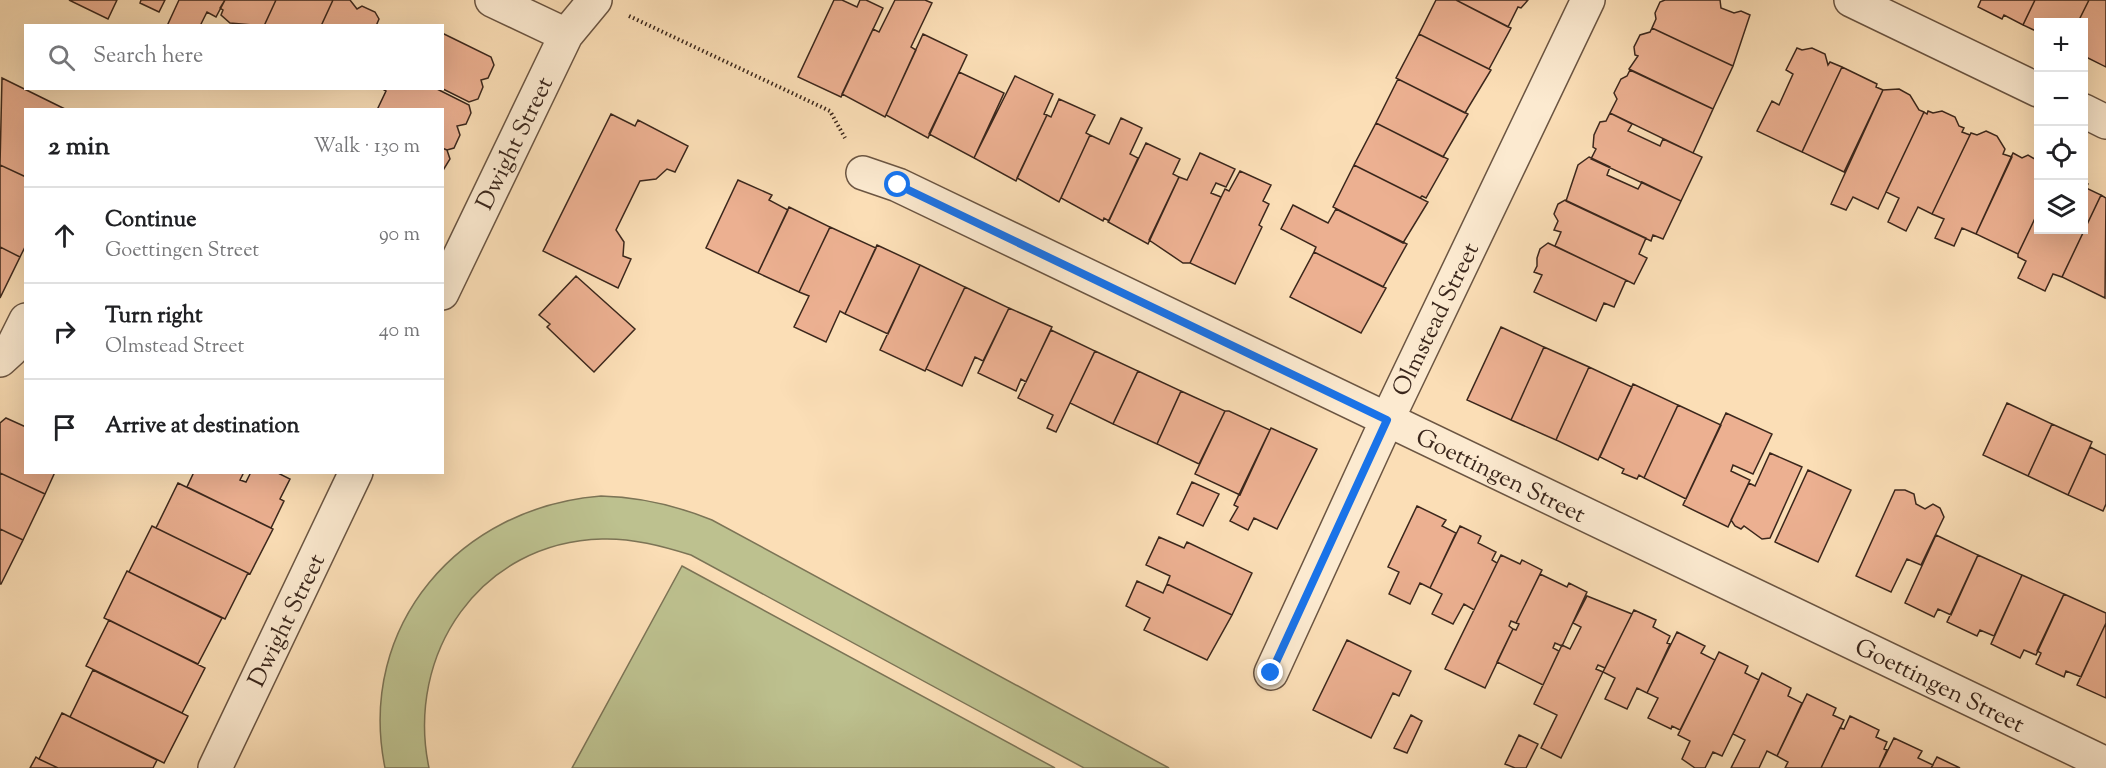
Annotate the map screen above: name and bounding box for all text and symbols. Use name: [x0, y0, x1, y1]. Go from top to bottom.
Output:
map controls: [2034, 18, 2088, 234]
button: +: [2034, 18, 2088, 72]
search box: [24, 24, 444, 90]
icon: search: [45, 41, 78, 74]
text: Search here: [93, 41, 203, 73]
street label: Dwight Street: [469, 71, 563, 216]
button: −: [2034, 72, 2088, 126]
button: locate: [2034, 126, 2088, 180]
text: 2 min: [48, 129, 110, 166]
text: Walk · 130 m: [313, 133, 420, 162]
route start: [884, 171, 910, 197]
button: layers: [2034, 180, 2088, 234]
text: Continue: [105, 205, 196, 237]
icon: ahead: [48, 219, 81, 252]
text: 90 m: [379, 221, 420, 250]
text: Goettingen Street: [105, 237, 259, 266]
street label: Olmstead Street: [1385, 237, 1489, 402]
text: Turn right: [105, 301, 202, 333]
icon: right: [48, 315, 81, 348]
text: 40 m: [379, 317, 420, 346]
text: Olmstead Street: [105, 333, 244, 362]
icon: arrive: [48, 411, 81, 444]
text: Arrive at destination: [105, 411, 300, 443]
street label: Goettingen Street: [1410, 421, 1591, 533]
street label: Dwight Street: [241, 548, 335, 693]
street label: Goettingen Street: [1849, 631, 2030, 743]
route end: [1257, 659, 1283, 685]

